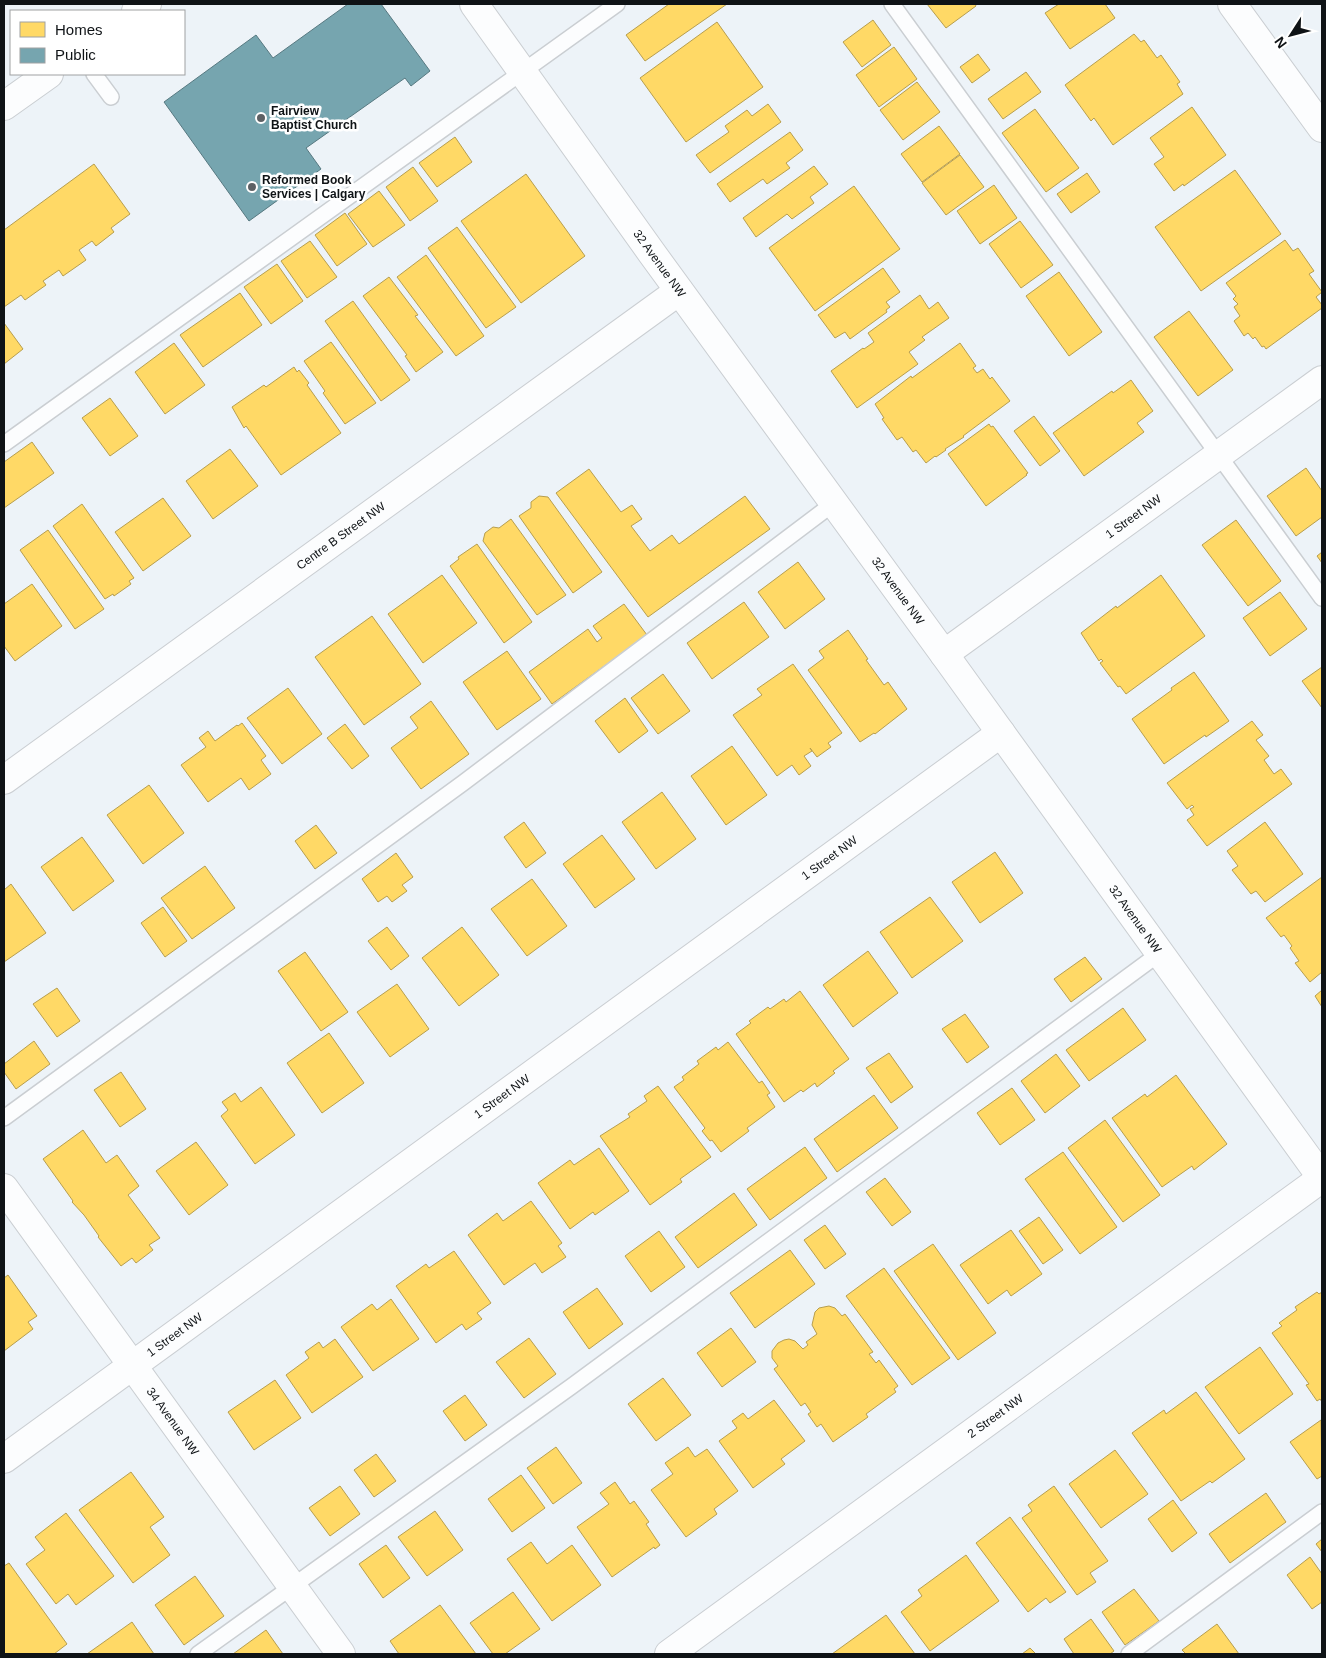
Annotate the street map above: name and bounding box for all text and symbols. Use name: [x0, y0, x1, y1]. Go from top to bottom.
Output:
legend: [10, 10, 185, 75]
north arrow: [1266, 10, 1316, 60]
text: Homes: [55, 21, 103, 38]
text: N: [1271, 34, 1290, 51]
text: Public: [55, 46, 96, 63]
place label: Fairview Baptist Church: [271, 104, 357, 132]
marker: Fairview Baptist Church: [255, 112, 267, 124]
place label: Reformed Book Services | Calgary: [262, 173, 366, 201]
marker: Reformed Book Services | Calgary: [246, 181, 258, 193]
street label: 32 Avenue NW: [630, 227, 689, 301]
street label: 1 Street NW: [1103, 491, 1165, 542]
street label: Centre B Street NW: [294, 499, 389, 573]
street label: 32 Avenue NW: [869, 554, 928, 628]
street label: 1 Street NW: [799, 833, 860, 883]
street label: 32 Avenue NW: [1106, 883, 1165, 956]
street label: 1 Street NW: [471, 1071, 533, 1121]
street label: 1 Street NW: [144, 1309, 206, 1360]
street label: 34 Avenue NW: [144, 1385, 202, 1458]
street label: 2 Street NW: [965, 1391, 1027, 1441]

